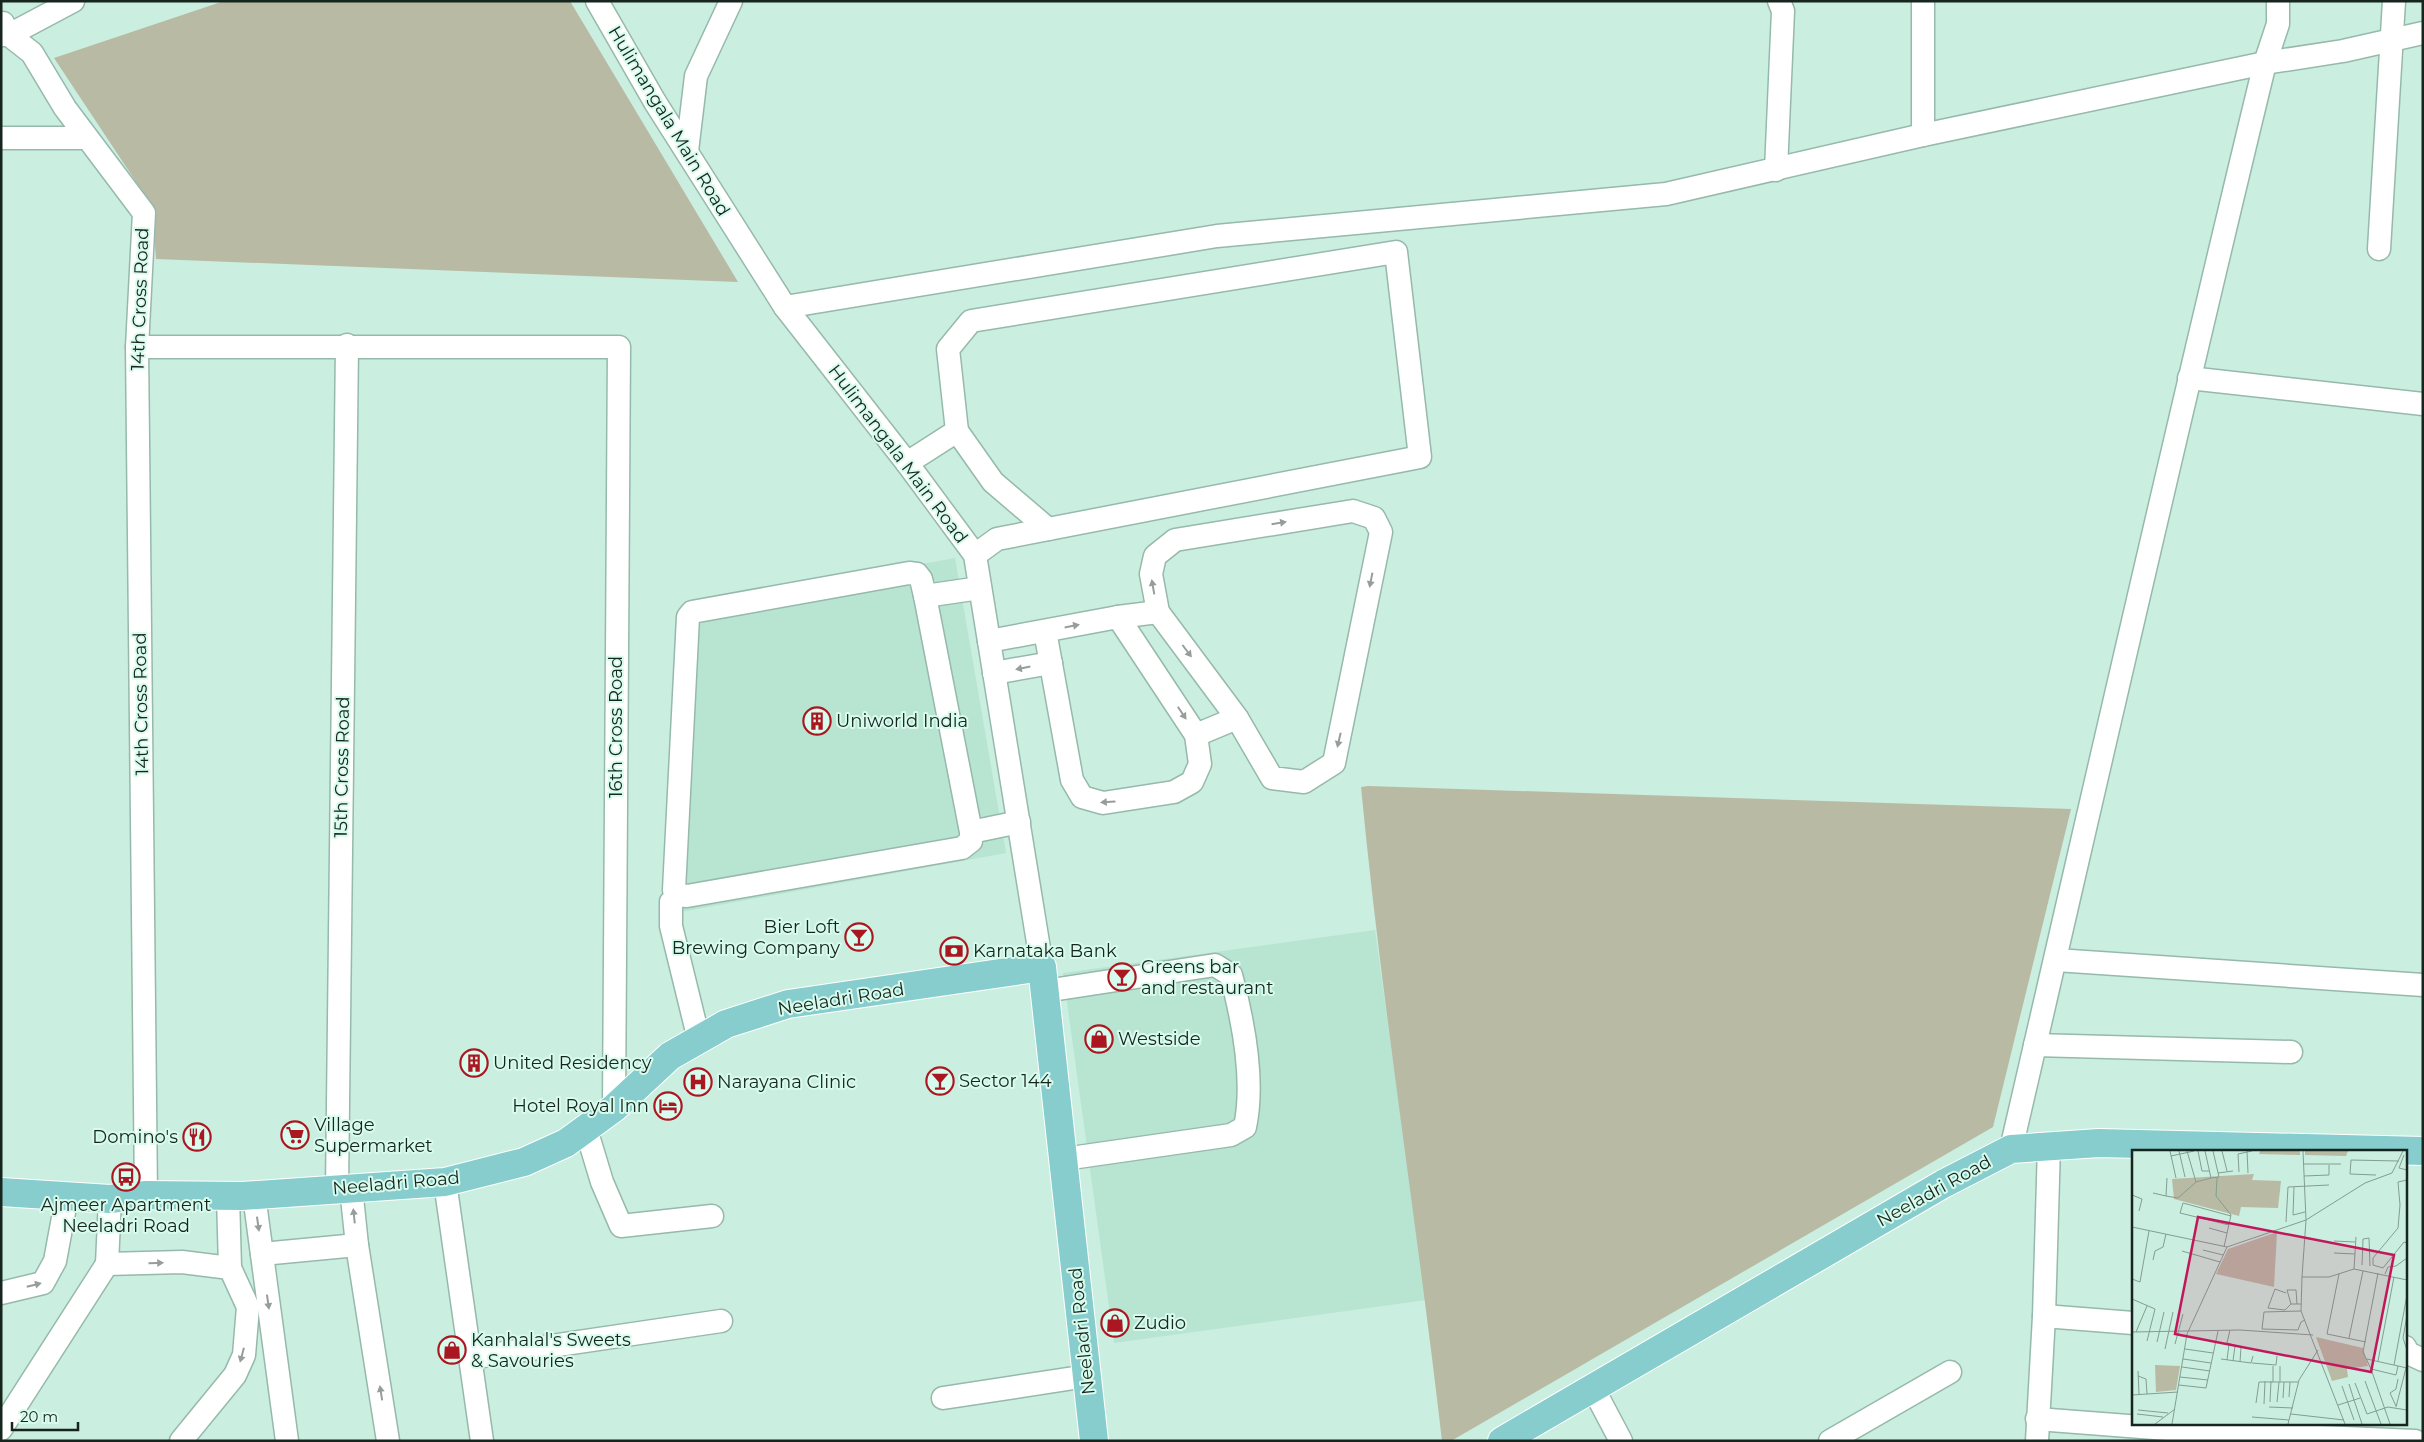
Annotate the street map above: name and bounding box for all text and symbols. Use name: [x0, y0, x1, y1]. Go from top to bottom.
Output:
street label: Hulimangala Main Road: [603, 22, 735, 220]
street label: 14th Cross Road: [127, 227, 153, 371]
street label: Hulimangala Main Road: [824, 360, 972, 548]
one-way arrow: [1271, 519, 1287, 527]
one-way arrow: [1367, 573, 1375, 589]
one-way arrow: [1148, 578, 1156, 594]
one-way arrow: [1064, 621, 1080, 629]
street label: 14th Cross Road: [129, 632, 153, 776]
one-way arrow: [1182, 644, 1192, 658]
street label: 16th Cross Road: [605, 656, 627, 798]
one-way arrow: [1015, 664, 1030, 672]
street label: 15th Cross Road: [330, 696, 354, 838]
building icon: Uniworld India: [802, 706, 832, 736]
one-way arrow: [1177, 706, 1187, 720]
place label: Uniworld India: [836, 710, 968, 732]
one-way arrow: [1335, 732, 1343, 747]
one-way arrow: [1100, 798, 1116, 806]
place label: Bier Loft Brewing Company: [672, 916, 840, 959]
bar icon: Bier Loft Brewing Company: [844, 922, 874, 952]
bank icon: Karnataka Bank: [939, 936, 969, 966]
place label: Karnataka Bank: [973, 940, 1117, 962]
place label: Greens bar and restaurant: [1141, 956, 1274, 999]
bar icon: Greens bar and restaurant: [1107, 962, 1137, 992]
street label: Neeladri Road: [776, 978, 906, 1020]
shop icon: Westside: [1084, 1024, 1114, 1054]
place label: Westside: [1118, 1028, 1201, 1050]
building icon: United Residency: [459, 1048, 489, 1078]
place label: United Residency: [493, 1052, 652, 1074]
bar icon: Sector 144: [925, 1066, 955, 1096]
hospital icon: Narayana Clinic: [683, 1067, 713, 1097]
place label: Sector 144: [959, 1070, 1052, 1092]
place label: Narayana Clinic: [717, 1071, 856, 1093]
hotel icon: Hotel Royal Inn: [653, 1091, 683, 1121]
place label: Hotel Royal Inn: [512, 1095, 649, 1117]
place label: Village Supermarket: [314, 1114, 433, 1157]
supermarket icon: Village Supermarket: [280, 1120, 310, 1150]
restaurant icon: Domino's: [182, 1122, 212, 1152]
place label: Domino's: [92, 1126, 178, 1148]
street label: Neeladri Road: [1873, 1150, 1995, 1232]
inset map: [2132, 1150, 2406, 1424]
bus stop icon: Ajmeer Apartment Neeladri Road: [111, 1162, 141, 1192]
street label: Neeladri Road: [331, 1166, 461, 1200]
place label: Ajmeer Apartment Neeladri Road: [41, 1194, 211, 1237]
one-way arrow: [350, 1208, 358, 1224]
one-way arrow: [254, 1217, 262, 1233]
one-way arrow: [148, 1259, 164, 1267]
street label: Neeladri Road: [1064, 1266, 1100, 1396]
one-way arrow: [27, 1281, 42, 1289]
one-way arrow: [264, 1295, 272, 1311]
shop icon: Zudio: [1100, 1308, 1130, 1338]
place label: Zudio: [1134, 1312, 1186, 1334]
place label: Kanhalal's Sweets & Savouries: [471, 1329, 631, 1372]
shop icon: Kanhalal's Sweets & Savouries: [437, 1335, 467, 1365]
one-way arrow: [238, 1347, 246, 1362]
one-way arrow: [376, 1384, 384, 1400]
scale bar: [12, 1400, 79, 1432]
text: 20 m: [20, 1407, 58, 1426]

